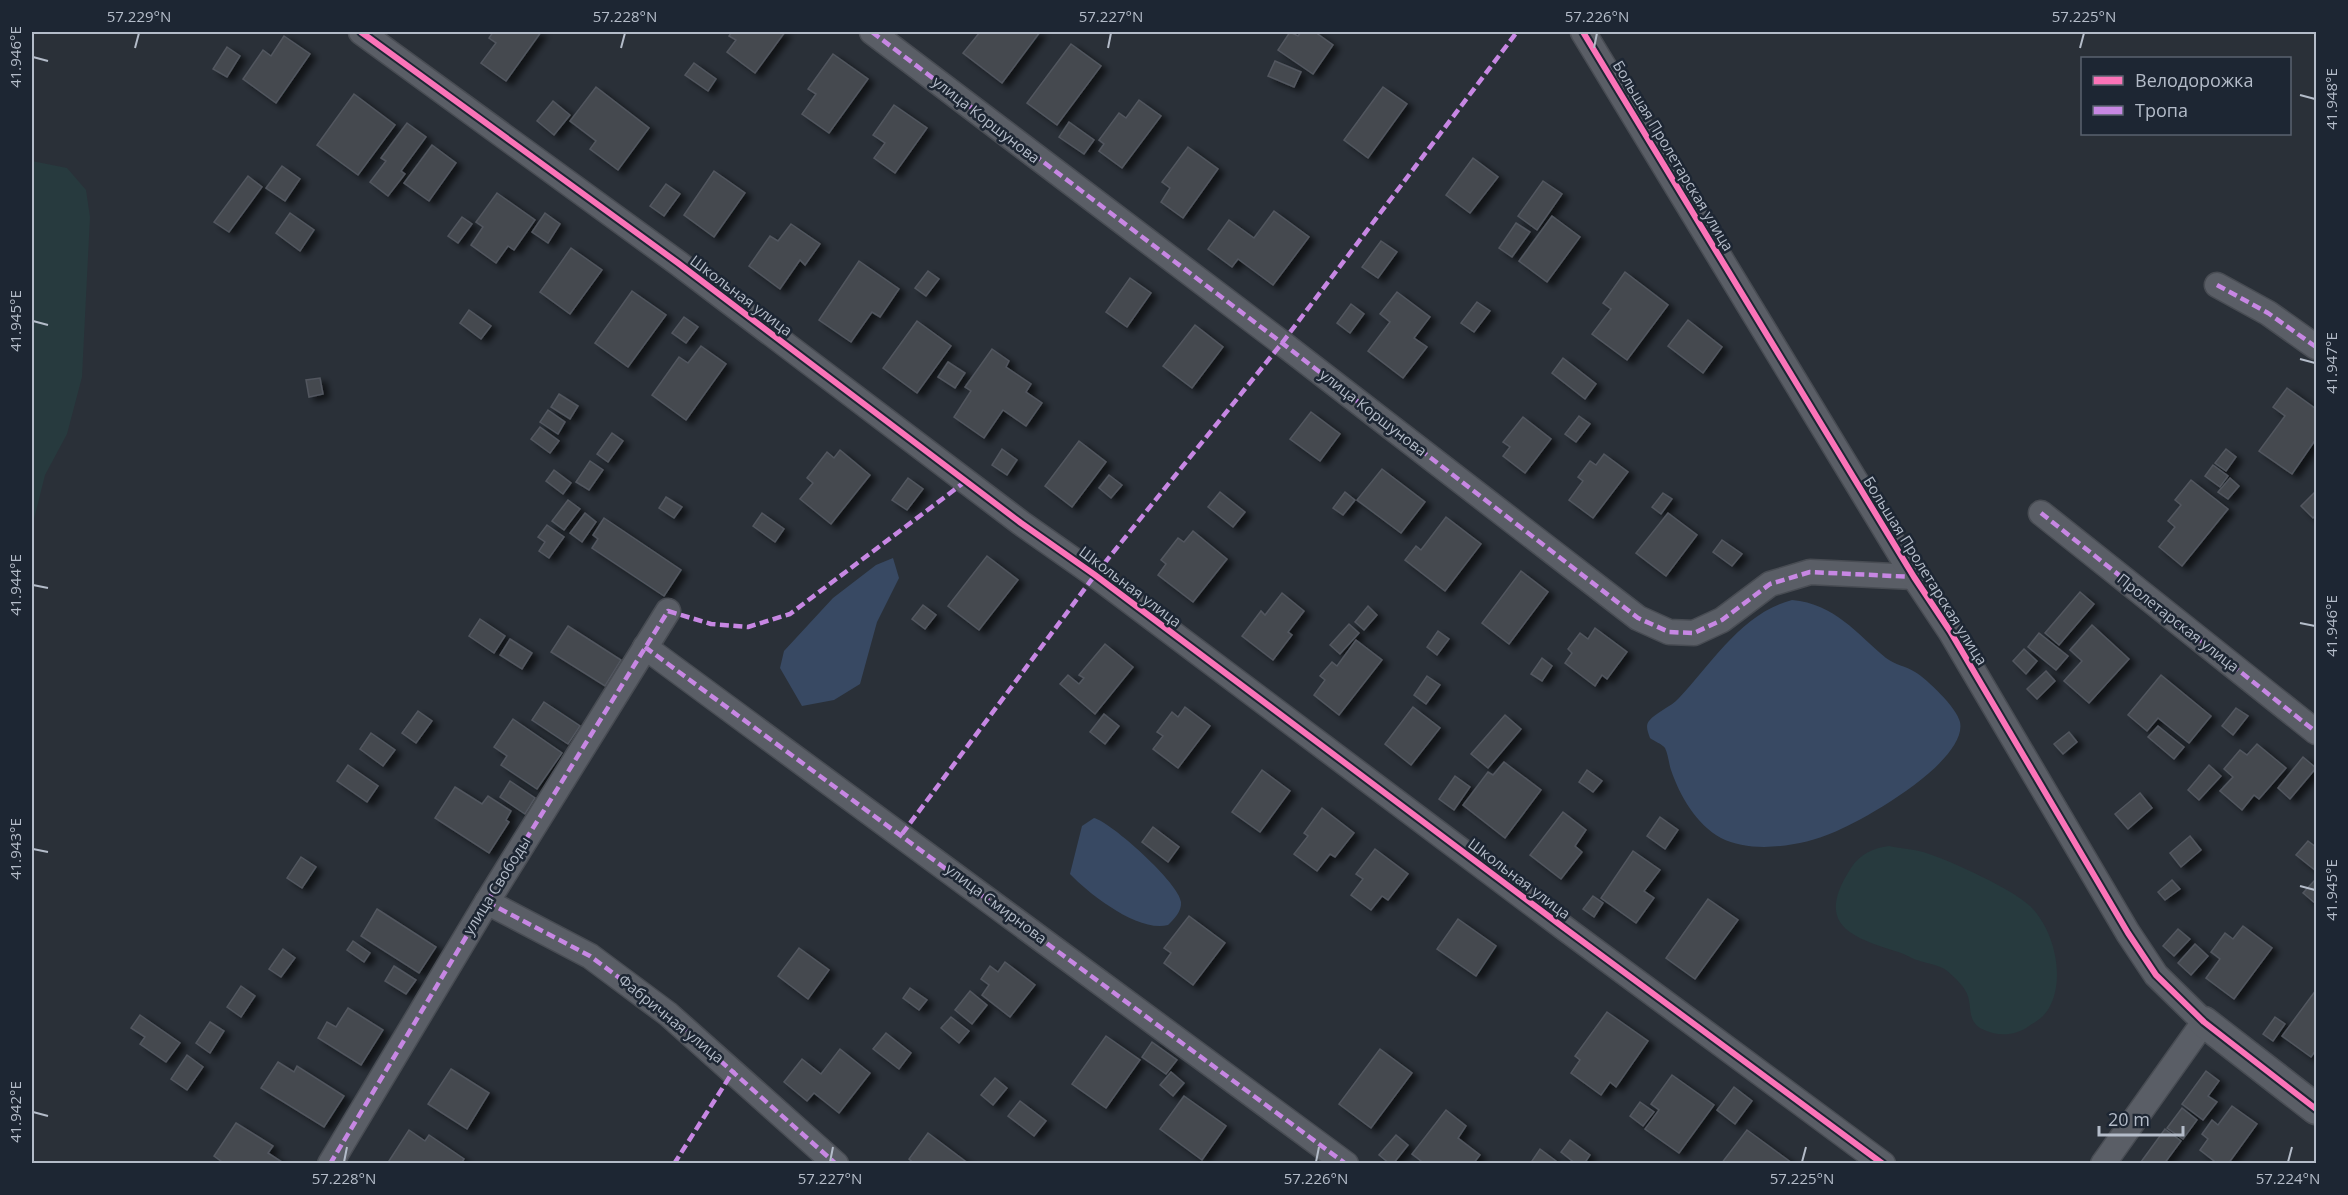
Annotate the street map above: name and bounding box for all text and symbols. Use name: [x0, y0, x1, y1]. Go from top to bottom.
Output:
text: 57.229°N: [107, 6, 171, 26]
text: 57.228°N: [593, 6, 657, 26]
text: 57.227°N: [1079, 6, 1143, 26]
text: 57.226°N: [1565, 6, 1629, 26]
text: 57.225°N: [2052, 6, 2116, 26]
text: 41.946°E: [5, 26, 25, 88]
street label: Большая Пролетарская улица: [1609, 56, 1739, 255]
legend: [2081, 57, 2291, 135]
text: Велодорожка: [2135, 68, 2253, 92]
text: 41.948°E: [2321, 68, 2341, 130]
street label: улица Коршунова: [929, 71, 1044, 167]
text: Тропа: [2135, 98, 2188, 122]
street label: Школьная улица: [686, 250, 797, 340]
text: 41.945°E: [5, 290, 25, 352]
text: 41.947°E: [2321, 332, 2341, 394]
street label: улица Коршунова: [1316, 364, 1431, 460]
street label: Большая Пролетарская улица: [1859, 472, 1992, 669]
street label: Школьная улица: [1075, 541, 1186, 631]
text: 41.944°E: [5, 554, 25, 616]
street label: Пролетарская улица: [2114, 568, 2244, 676]
text: 41.946°E: [2321, 595, 2341, 657]
text: 41.943°E: [5, 818, 25, 880]
street label: улица Свободы: [458, 832, 534, 938]
street label: Школьная улица: [1464, 833, 1575, 923]
street label: улица Смирнова: [942, 859, 1051, 948]
text: 41.945°E: [2321, 859, 2341, 921]
street label: Фабричная улица: [615, 969, 729, 1067]
text: 41.942°E: [5, 1081, 25, 1143]
scale bar: [2099, 1099, 2183, 1137]
text: 20 m: [2108, 1107, 2150, 1131]
text: 57.228°N: [312, 1168, 376, 1188]
text: 57.227°N: [798, 1168, 862, 1188]
text: 57.226°N: [1284, 1168, 1348, 1188]
text: 57.225°N: [1770, 1168, 1834, 1188]
text: 57.224°N: [2256, 1168, 2320, 1188]

